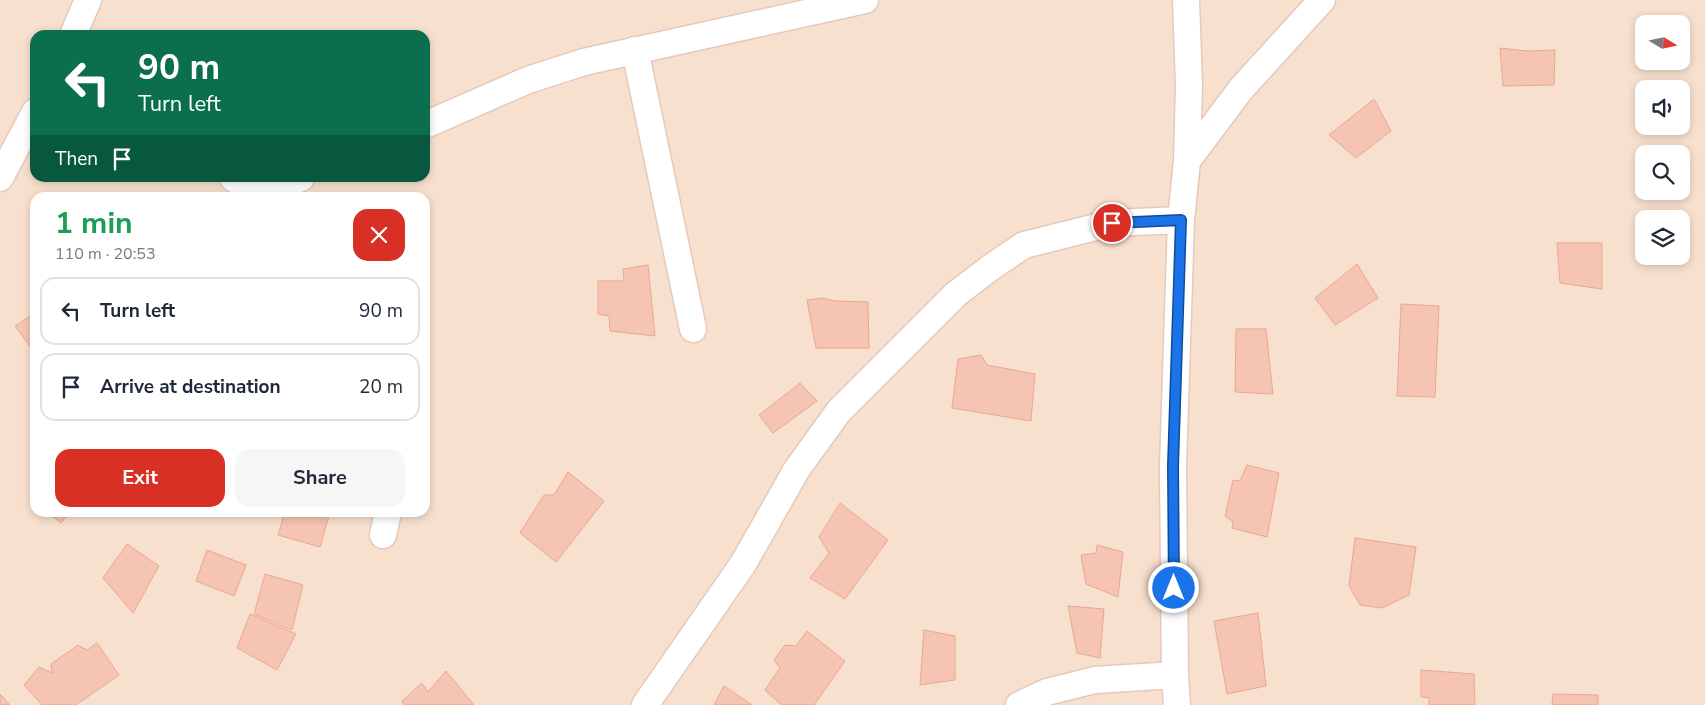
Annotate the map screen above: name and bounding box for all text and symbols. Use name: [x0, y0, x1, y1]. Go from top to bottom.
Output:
north arrow: [1635, 15, 1690, 70]
map controls: [1635, 15, 1690, 265]
text: 90 m: [138, 44, 220, 91]
icon: left: [55, 50, 120, 115]
button: sound: [1635, 80, 1690, 135]
text: Turn left: [138, 89, 221, 119]
icon: arrive: [108, 145, 136, 173]
button: search: [1635, 145, 1690, 200]
text: Then: [55, 146, 98, 172]
pin: [1091, 202, 1133, 244]
text: 1 min: [55, 203, 133, 244]
button: close: [353, 209, 405, 261]
icon: arrive: [1098, 209, 1126, 237]
button: layers: [1635, 210, 1690, 265]
text: 110 m · 20:53: [55, 243, 156, 265]
icon: left: [57, 297, 85, 325]
text: Turn left: [100, 298, 175, 324]
text: 90 m: [359, 298, 403, 324]
icon: arrive: [57, 373, 85, 401]
text: Arrive at destination: [100, 374, 281, 400]
text: 20 m: [359, 374, 403, 400]
button: Exit: [55, 449, 225, 507]
button: Share: [235, 449, 405, 507]
position arrow: [1147, 561, 1199, 613]

